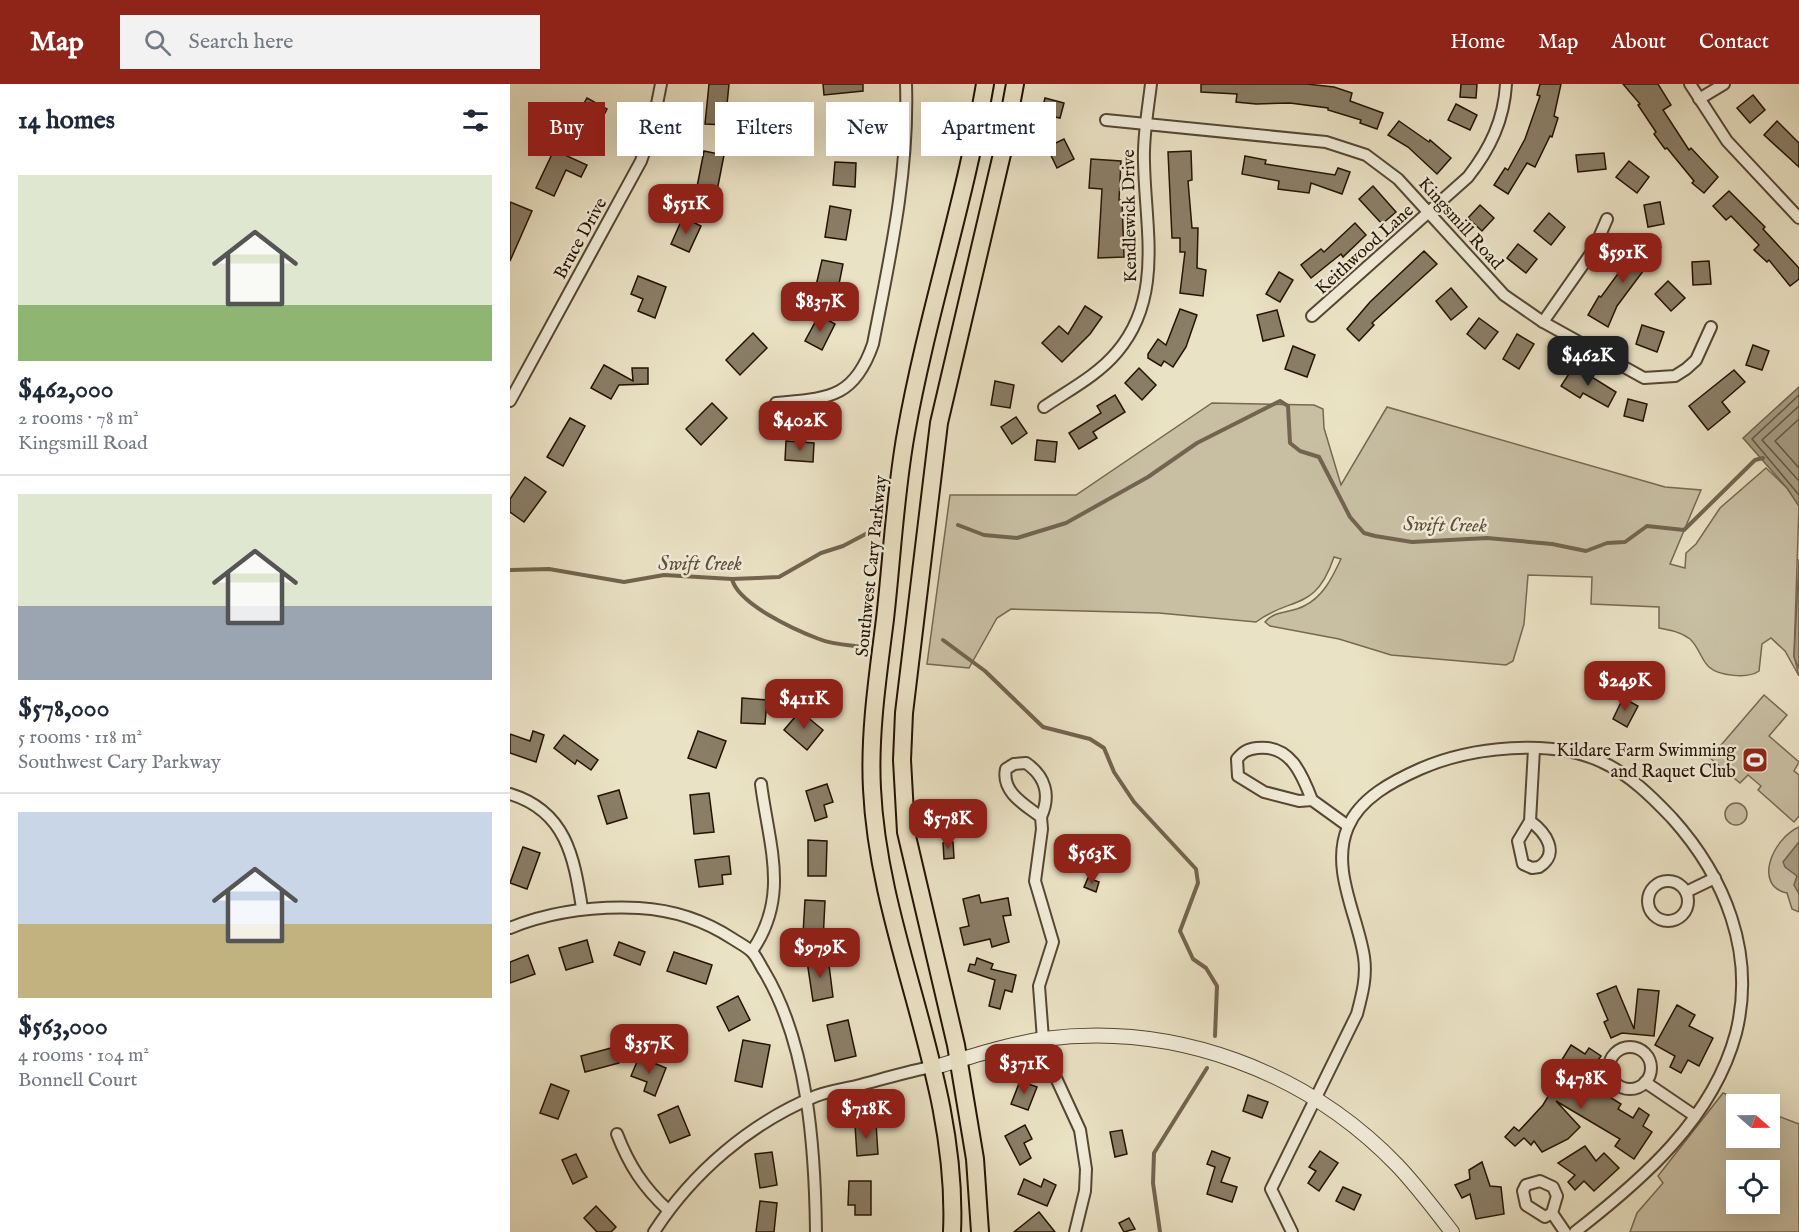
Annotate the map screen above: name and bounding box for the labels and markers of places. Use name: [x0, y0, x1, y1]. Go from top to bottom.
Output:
pin: $551K: [644, 184, 728, 235]
pin: $591K: [1581, 233, 1665, 284]
pin: $837K: [778, 282, 862, 333]
pin: $462K: [1546, 336, 1630, 387]
pin: $402K: [758, 401, 842, 452]
pin: $249K: [1583, 661, 1667, 712]
pin: $411K: [762, 679, 846, 730]
place label: Kildare Farm Swimming and Raquet Club: [1556, 740, 1736, 784]
sports icon: Kildare Farm Swimming and Raquet Club: [1740, 745, 1770, 775]
pin: $578K: [906, 799, 990, 850]
pin: $563K: [1050, 834, 1134, 885]
pin: $979K: [778, 928, 862, 979]
pin: $357K: [607, 1024, 691, 1075]
pin: $371K: [982, 1044, 1066, 1095]
pin: $478K: [1539, 1059, 1623, 1110]
pin: $718K: [824, 1089, 908, 1140]

